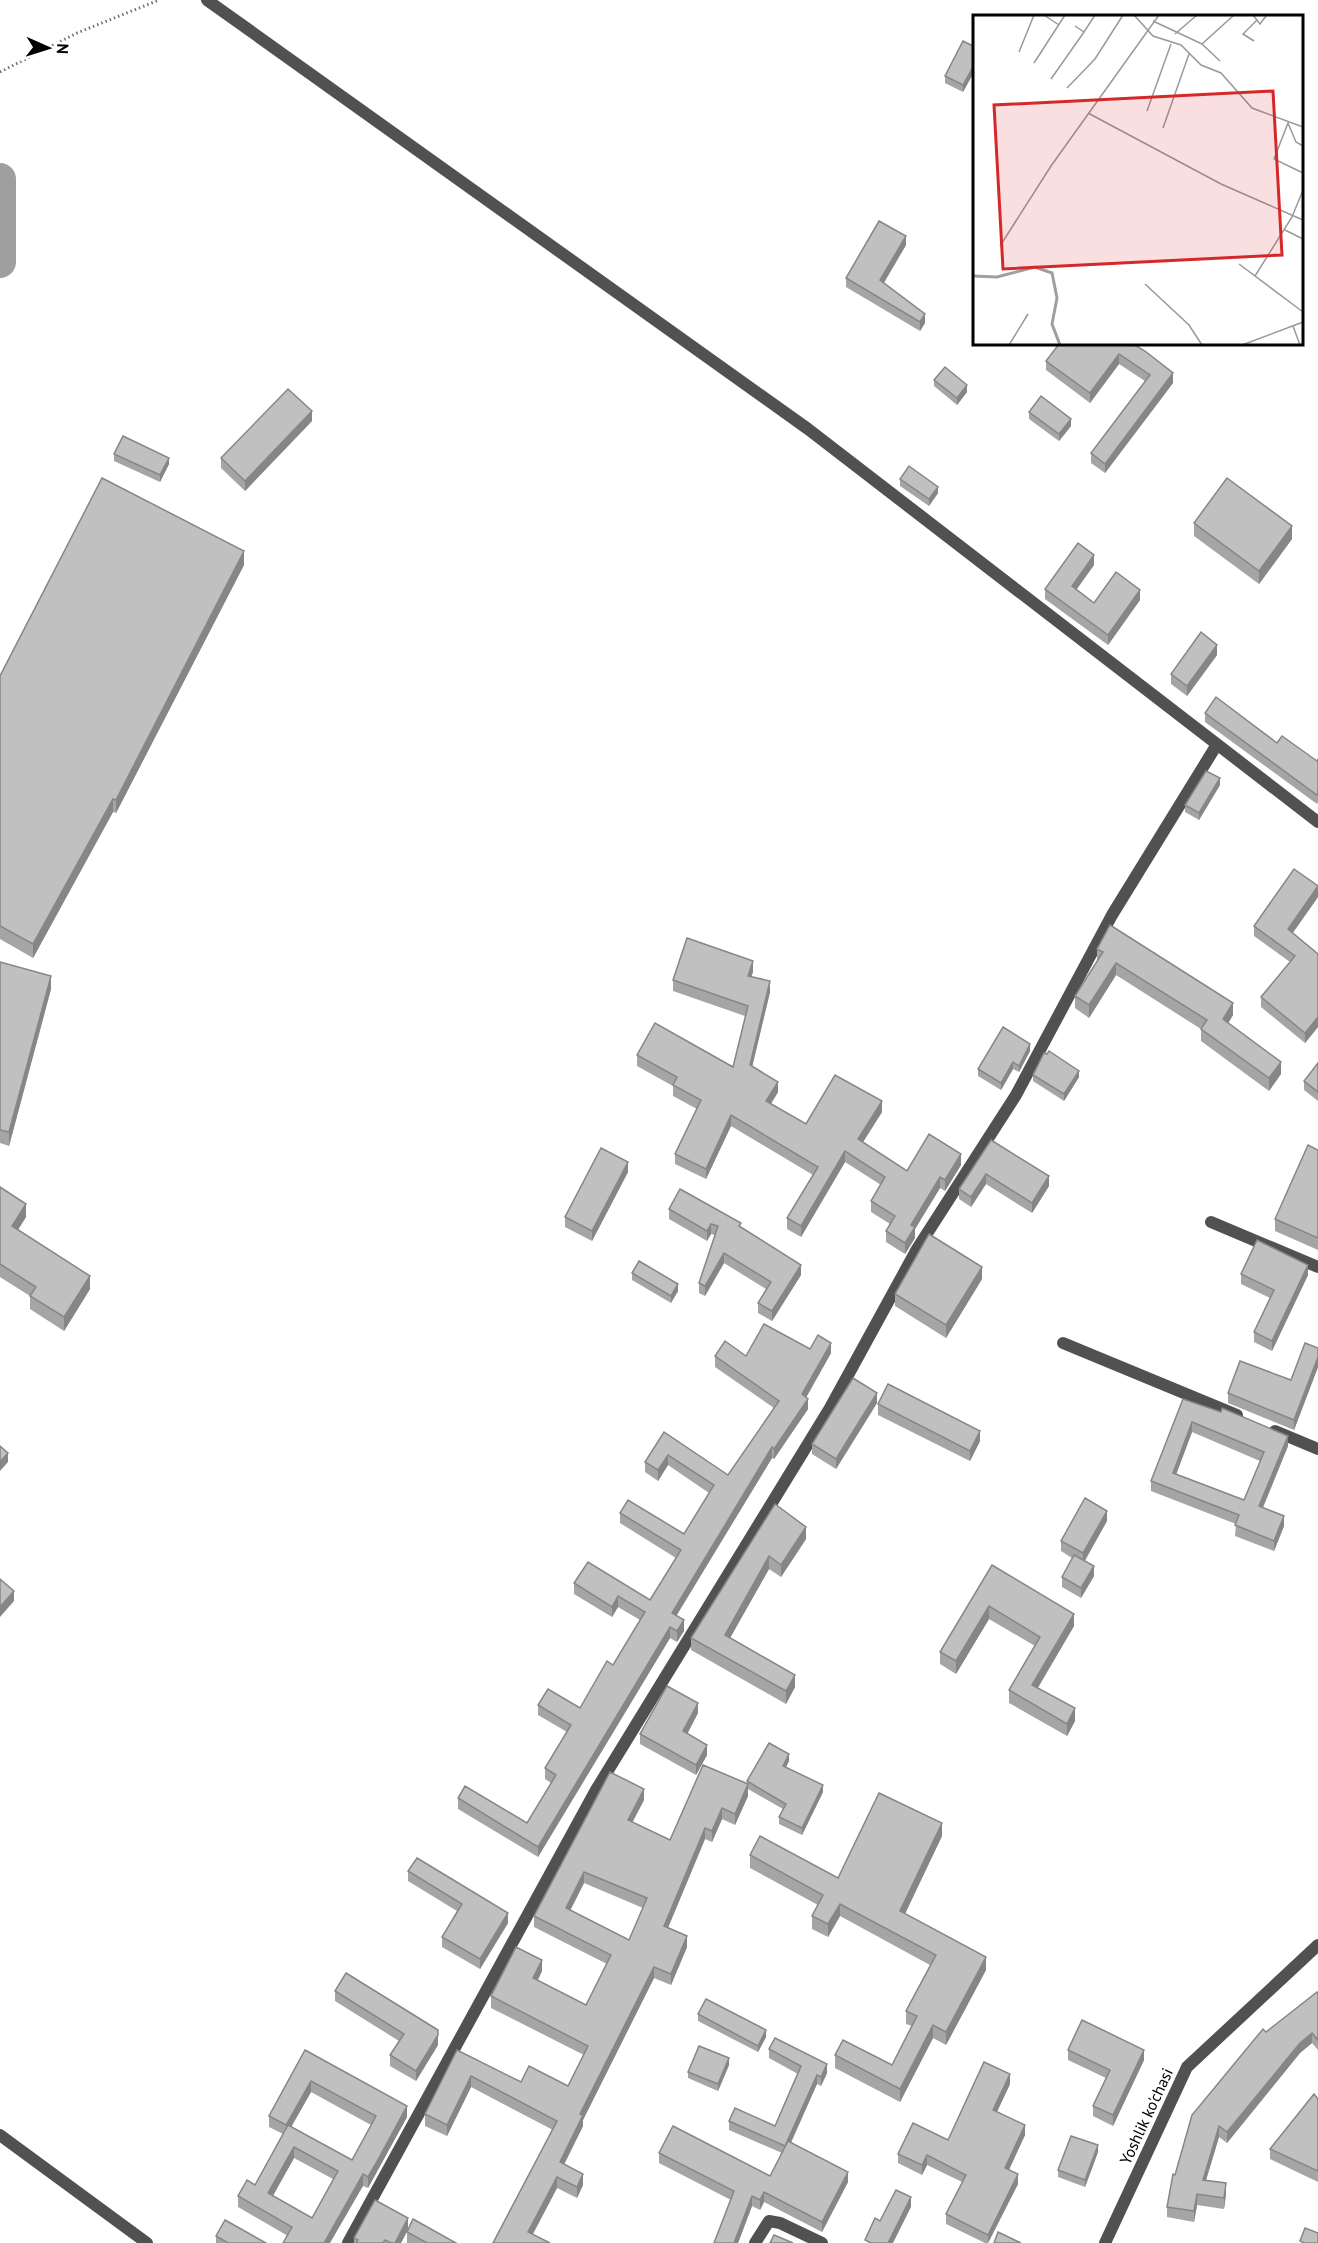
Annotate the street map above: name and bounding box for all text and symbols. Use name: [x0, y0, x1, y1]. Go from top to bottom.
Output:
inset map: [973, 15, 1303, 345]
north arrow: [18, 18, 78, 78]
text: N: [53, 43, 73, 55]
street label: Yoshlik ko'chasi: [1115, 2065, 1177, 2167]

